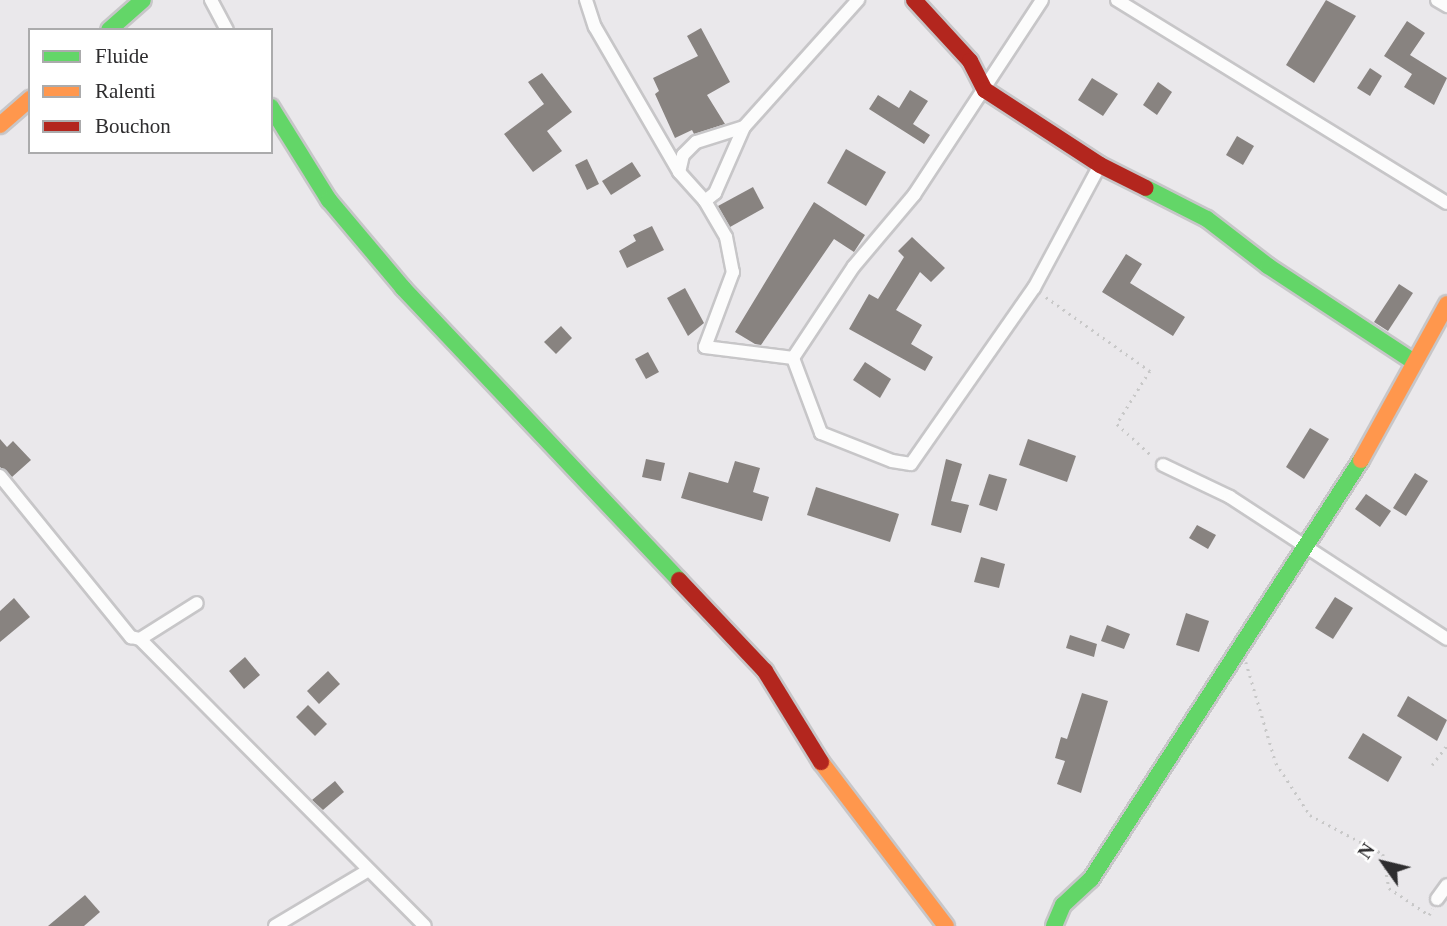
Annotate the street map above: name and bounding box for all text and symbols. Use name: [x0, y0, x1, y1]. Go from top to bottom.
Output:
legend: [28, 28, 273, 154]
text: Fluide: [95, 44, 149, 68]
text: Ralenti: [95, 79, 156, 103]
text: Bouchon: [95, 114, 171, 138]
north arrow: [1349, 828, 1419, 898]
text: N: [1354, 839, 1379, 863]

